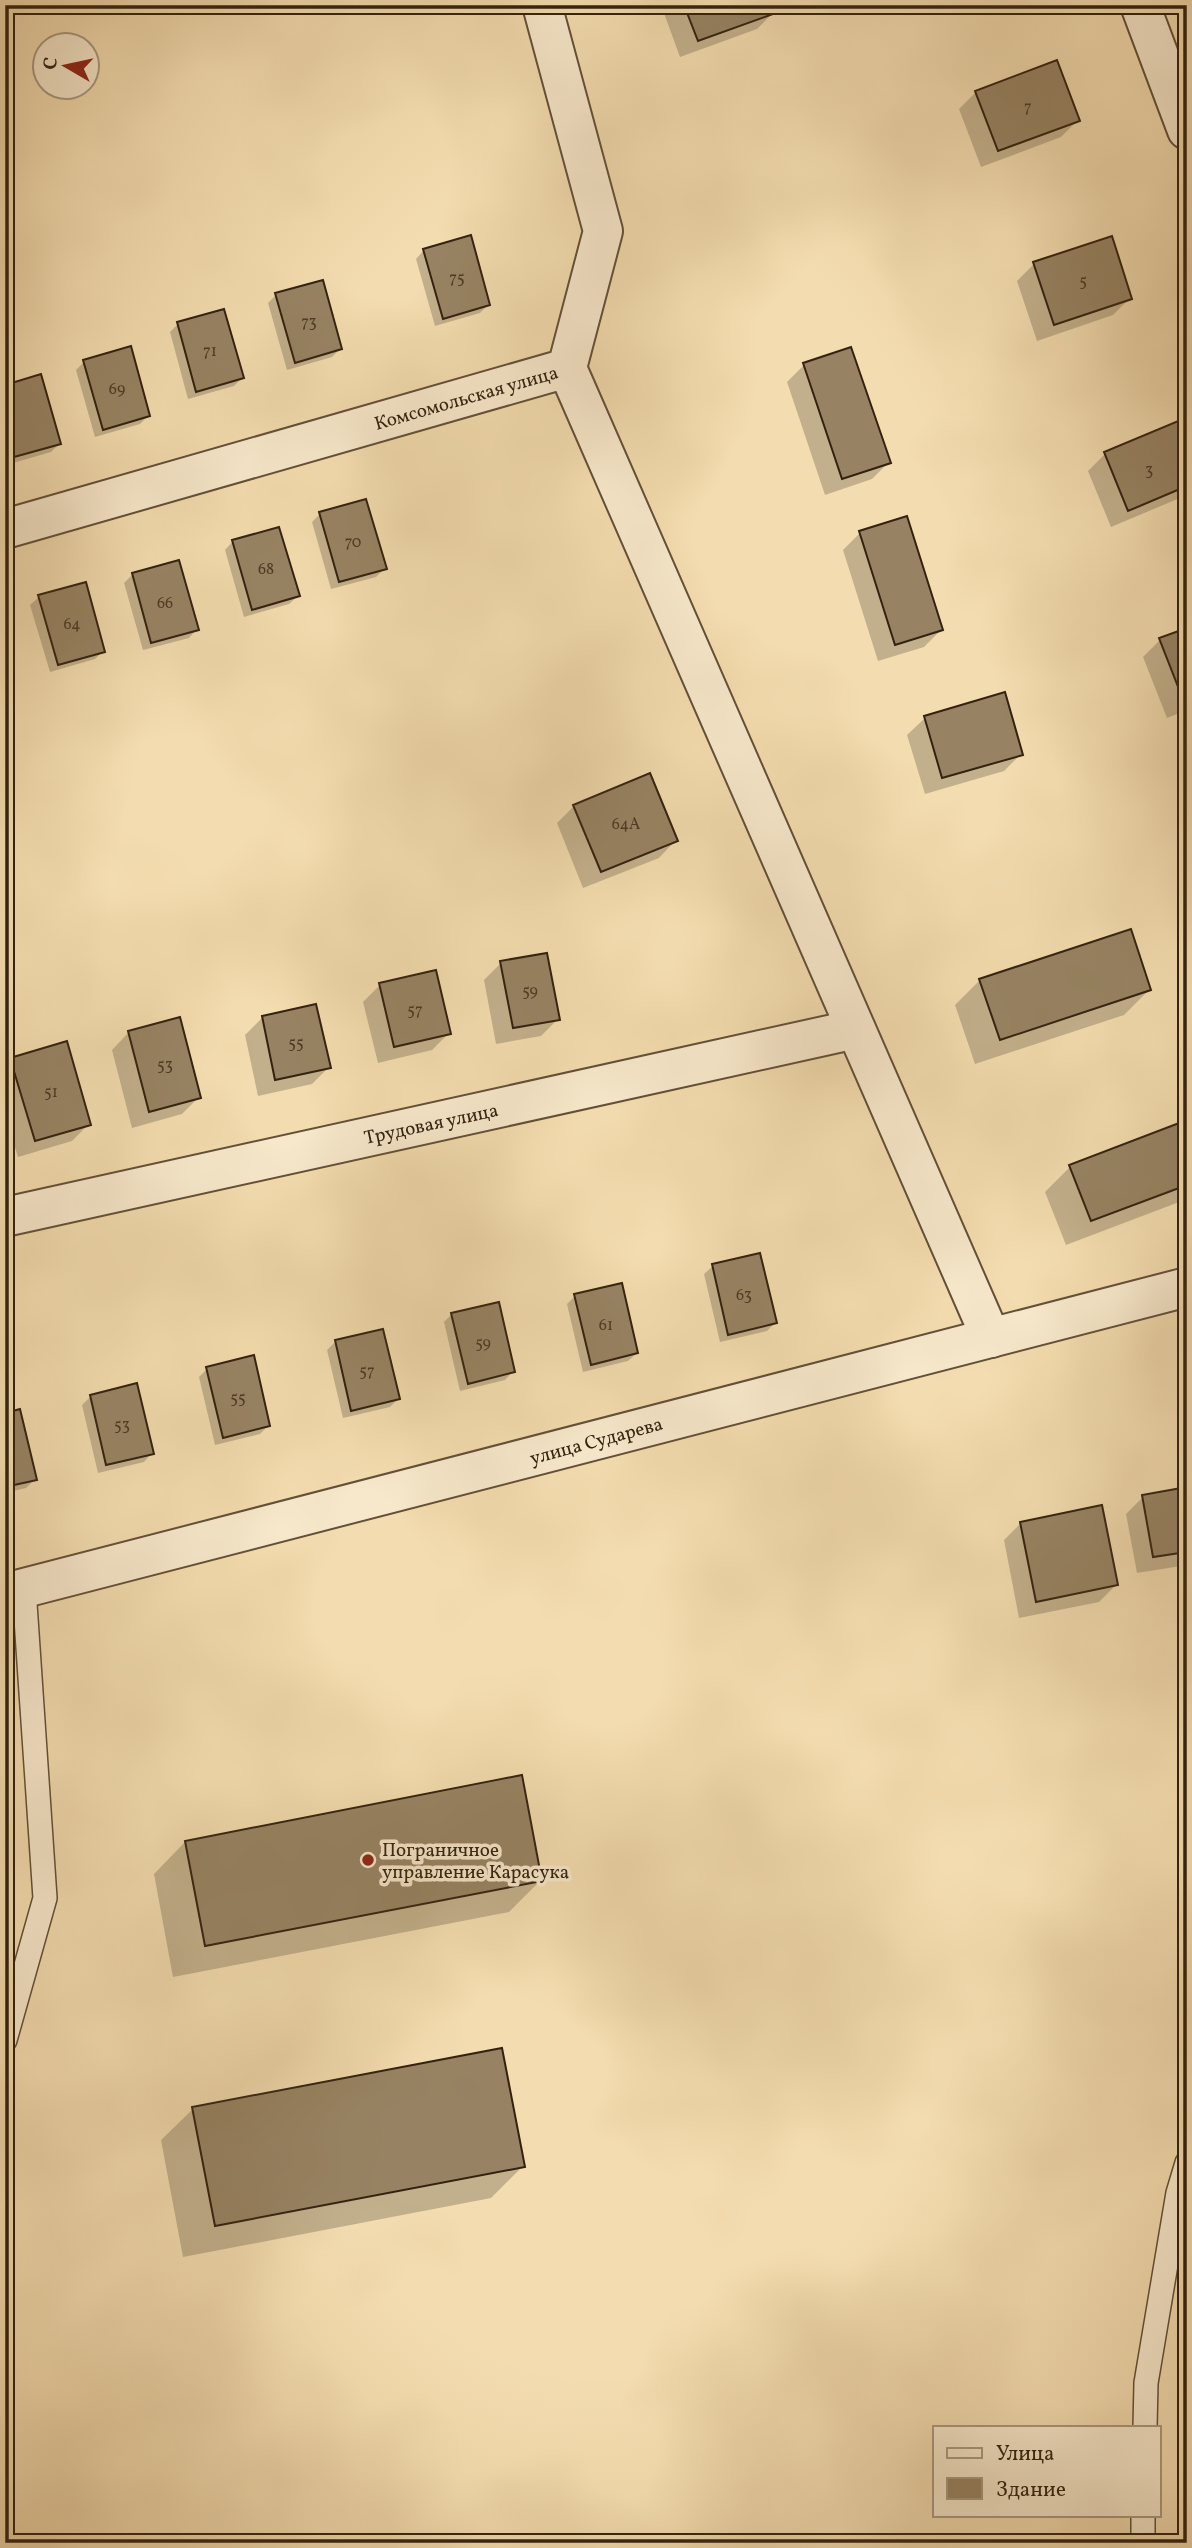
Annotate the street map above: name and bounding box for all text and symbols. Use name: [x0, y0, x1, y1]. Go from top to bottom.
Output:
north arrow: [32, 32, 102, 102]
text: С: [37, 56, 65, 72]
house number: 7: [1024, 97, 1032, 119]
house number: 75: [449, 268, 465, 290]
house number: 5: [1079, 271, 1087, 293]
house number: 73: [301, 312, 317, 334]
house number: 71: [203, 341, 217, 363]
street label: Комсомольская улица: [372, 360, 562, 438]
house number: 69: [109, 379, 125, 401]
house number: 3: [1145, 460, 1153, 482]
house number: 70: [345, 532, 361, 554]
house number: 68: [258, 559, 274, 581]
house number: 66: [157, 593, 173, 615]
house number: 64: [63, 614, 81, 636]
house number: 64А: [612, 814, 640, 836]
house number: 59: [522, 981, 538, 1003]
house number: 57: [407, 1000, 423, 1022]
house number: 55: [288, 1033, 304, 1055]
house number: 53: [157, 1055, 173, 1077]
house number: 51: [44, 1082, 58, 1104]
street label: Трудовая улица: [362, 1098, 501, 1152]
house number: 63: [736, 1285, 752, 1307]
house number: 61: [599, 1315, 613, 1337]
house number: 59: [475, 1333, 491, 1355]
house number: 57: [359, 1361, 375, 1383]
house number: 55: [230, 1388, 246, 1410]
street label: улица Сударева: [527, 1412, 666, 1472]
house number: 53: [114, 1415, 130, 1437]
place label: Пограничное управление Карасука: [382, 1838, 569, 1886]
marker: Пограничное управление Карасука: [360, 1852, 376, 1868]
legend: [933, 2426, 1160, 2516]
text: Улица: [996, 2440, 1054, 2469]
text: Здание: [996, 2476, 1066, 2505]

